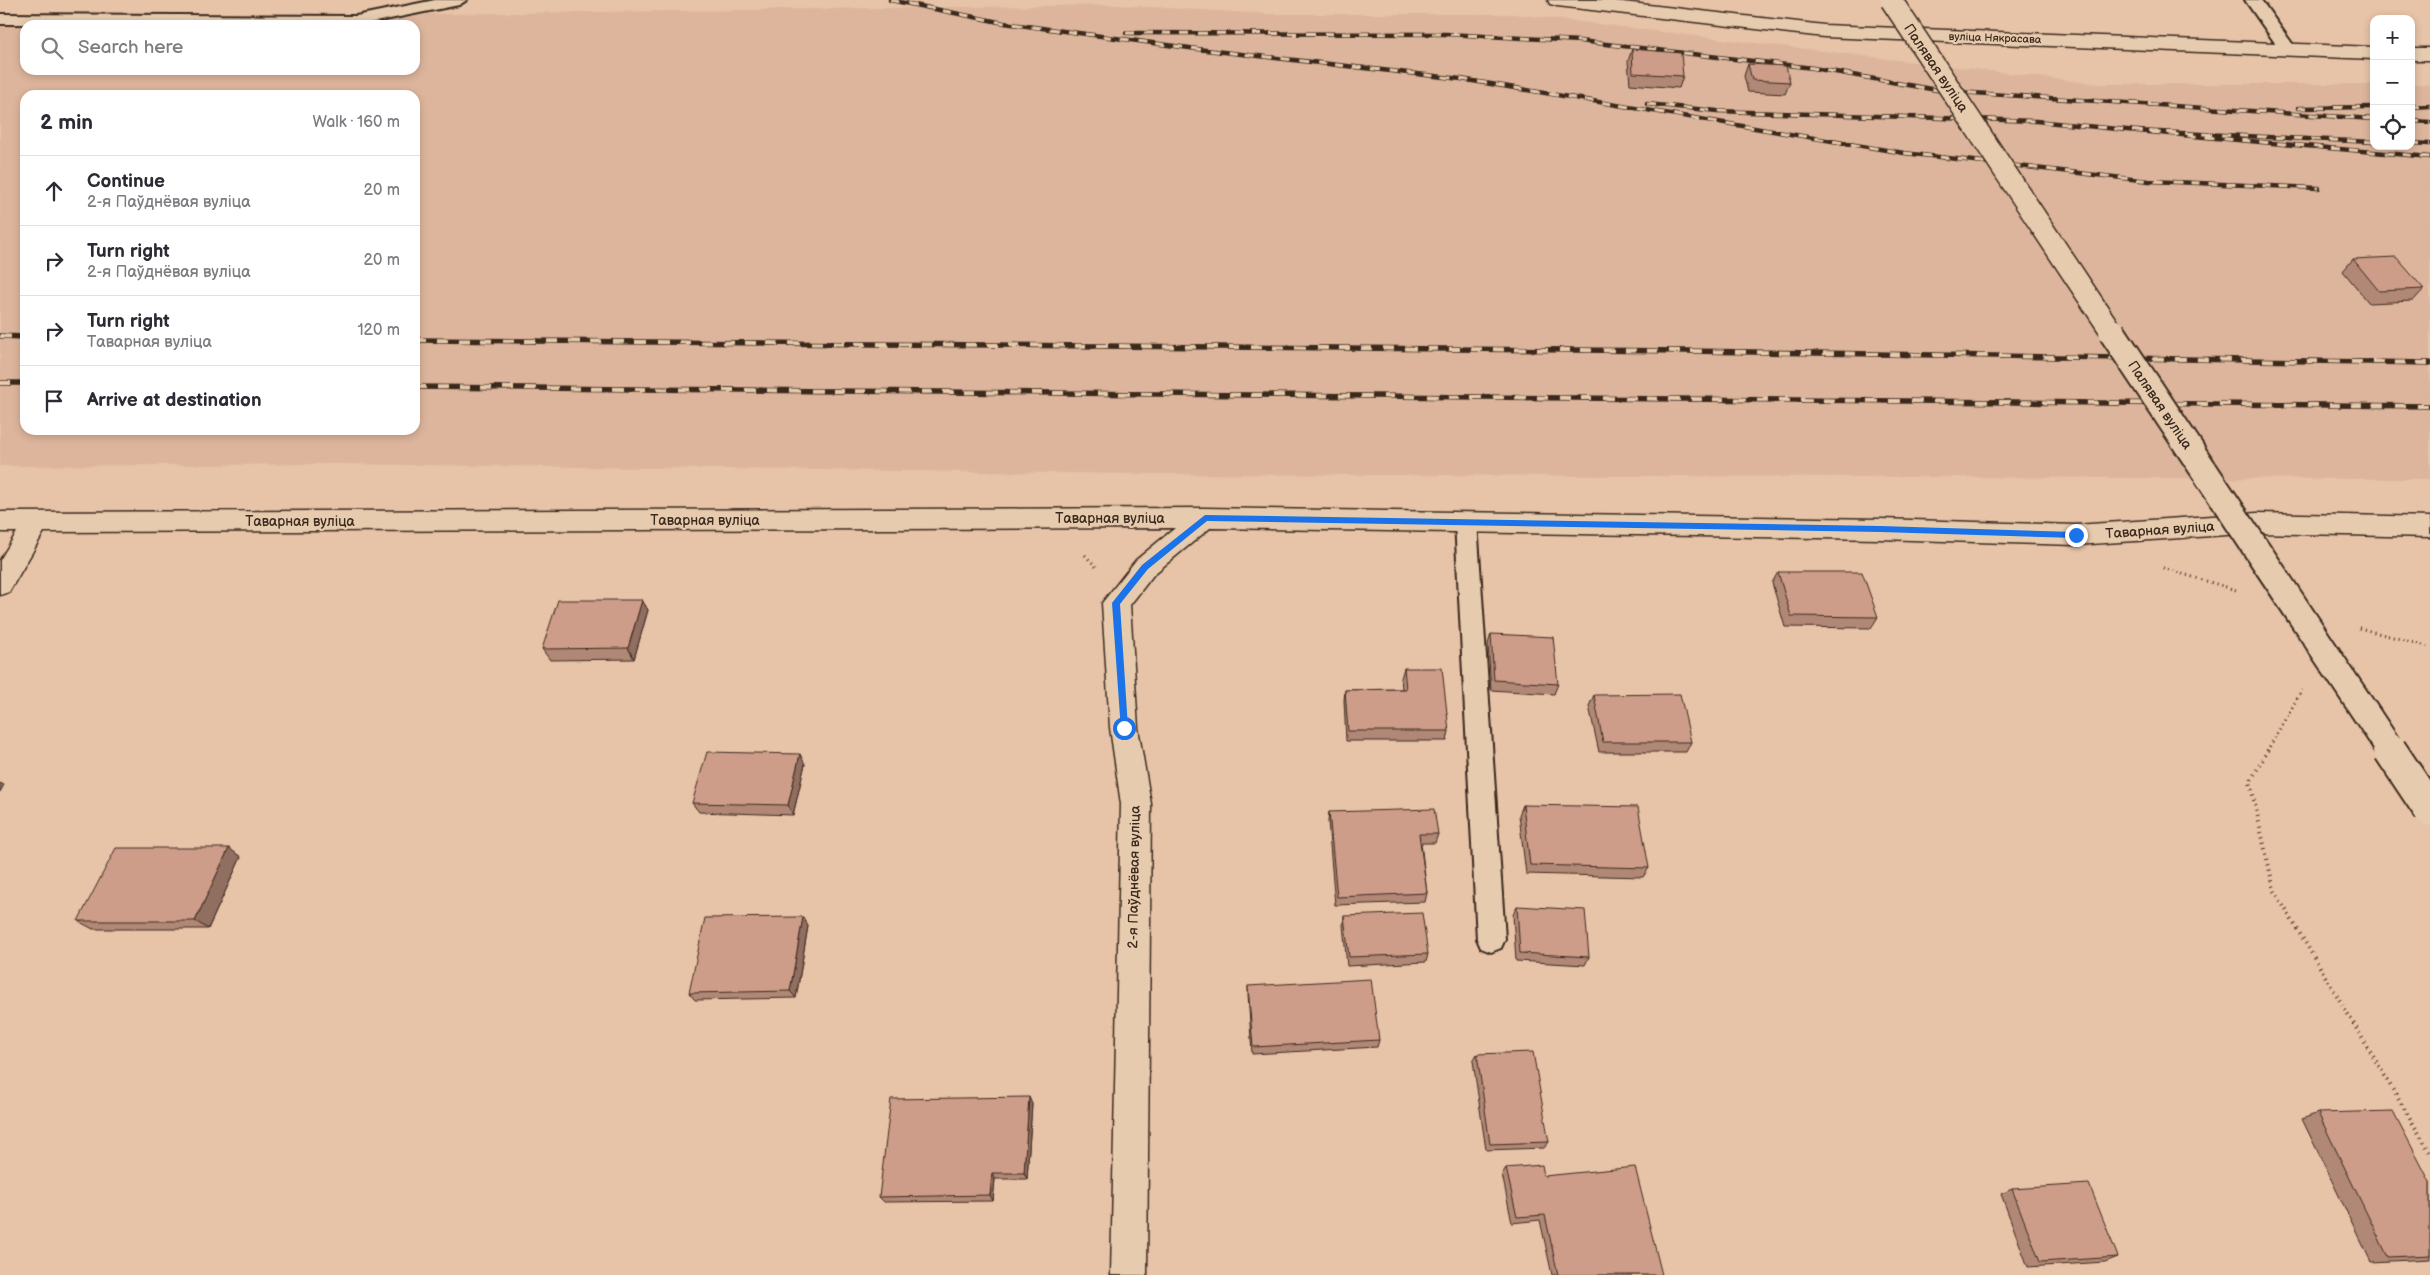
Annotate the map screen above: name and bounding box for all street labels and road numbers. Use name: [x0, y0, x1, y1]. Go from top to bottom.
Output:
street label: Палявая вуліца: [1900, 20, 1972, 116]
street label: вуліца Някрасава: [1948, 30, 2042, 46]
street label: Палявая вуліца: [2124, 357, 2196, 453]
street label: Таварная вуліца: [1055, 510, 1165, 527]
street label: Таварная вуліца: [650, 512, 760, 529]
street label: Таварная вуліца: [245, 513, 355, 530]
street label: Таварная вуліца: [2105, 518, 2216, 542]
street label: 2-я Паўднёвая вуліца: [1124, 805, 1144, 949]

